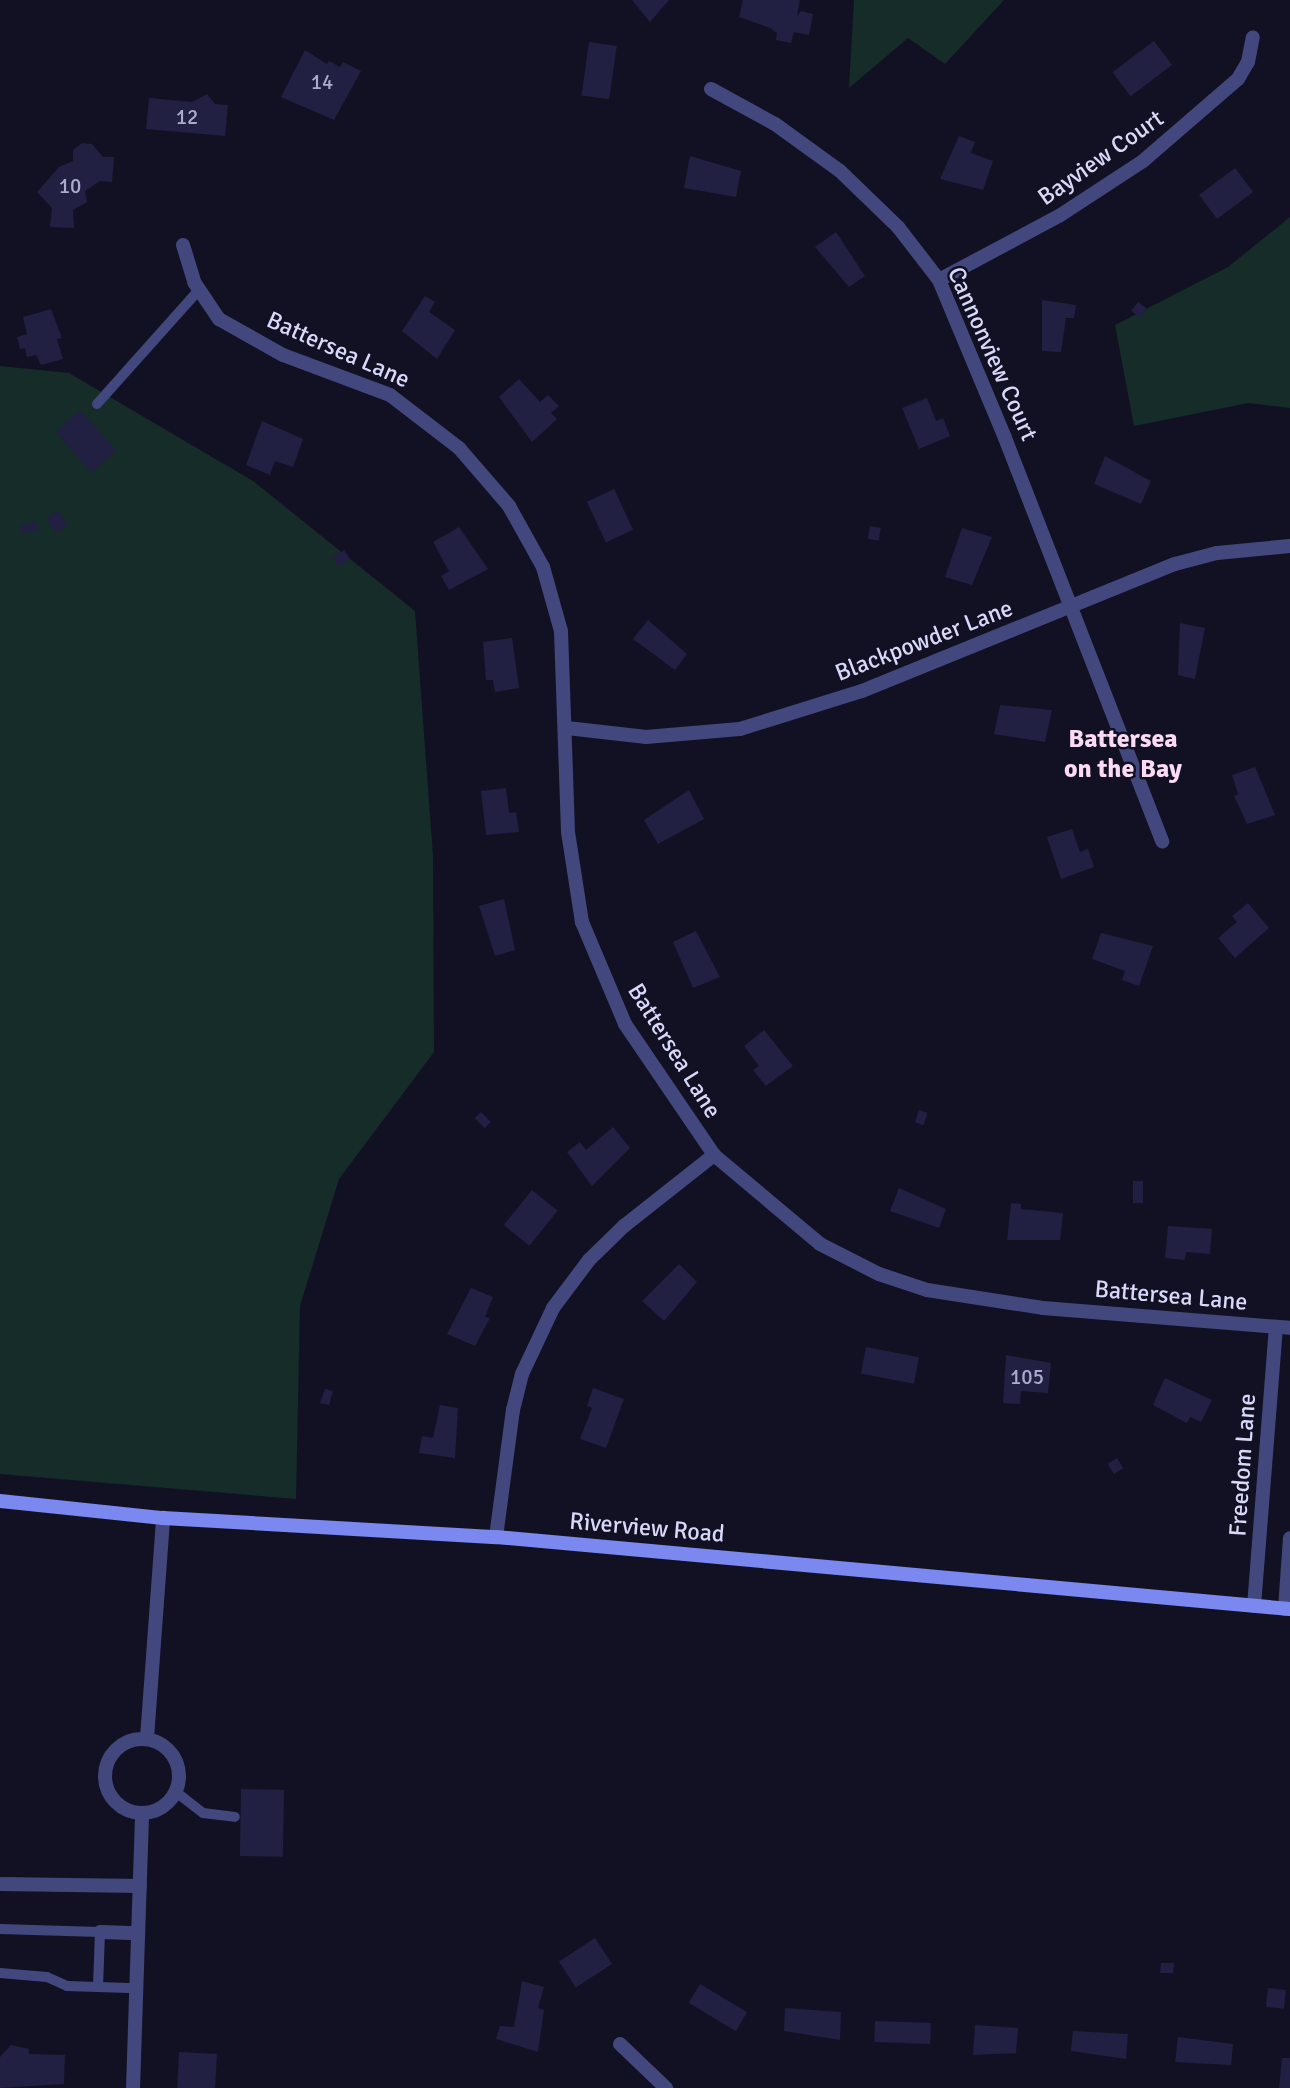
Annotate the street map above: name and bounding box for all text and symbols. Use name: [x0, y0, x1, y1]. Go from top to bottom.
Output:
house number: 14: [311, 69, 333, 95]
house number: 12: [176, 104, 198, 130]
street label: Bayview Court: [1033, 104, 1169, 212]
house number: 10: [59, 173, 81, 199]
street label: Cannonview Court: [941, 263, 1043, 445]
street label: Battersea Lane: [262, 306, 414, 394]
street label: Blackpowder Lane: [831, 594, 1017, 688]
district label: Battersea on the Bay: [1064, 724, 1182, 786]
street label: Battersea Lane: [621, 978, 727, 1124]
street label: Battersea Lane: [1093, 1275, 1249, 1317]
house number: 105: [1010, 1364, 1044, 1390]
street label: Freedom Lane: [1224, 1392, 1262, 1538]
street label: Riverview Road: [568, 1507, 726, 1549]

